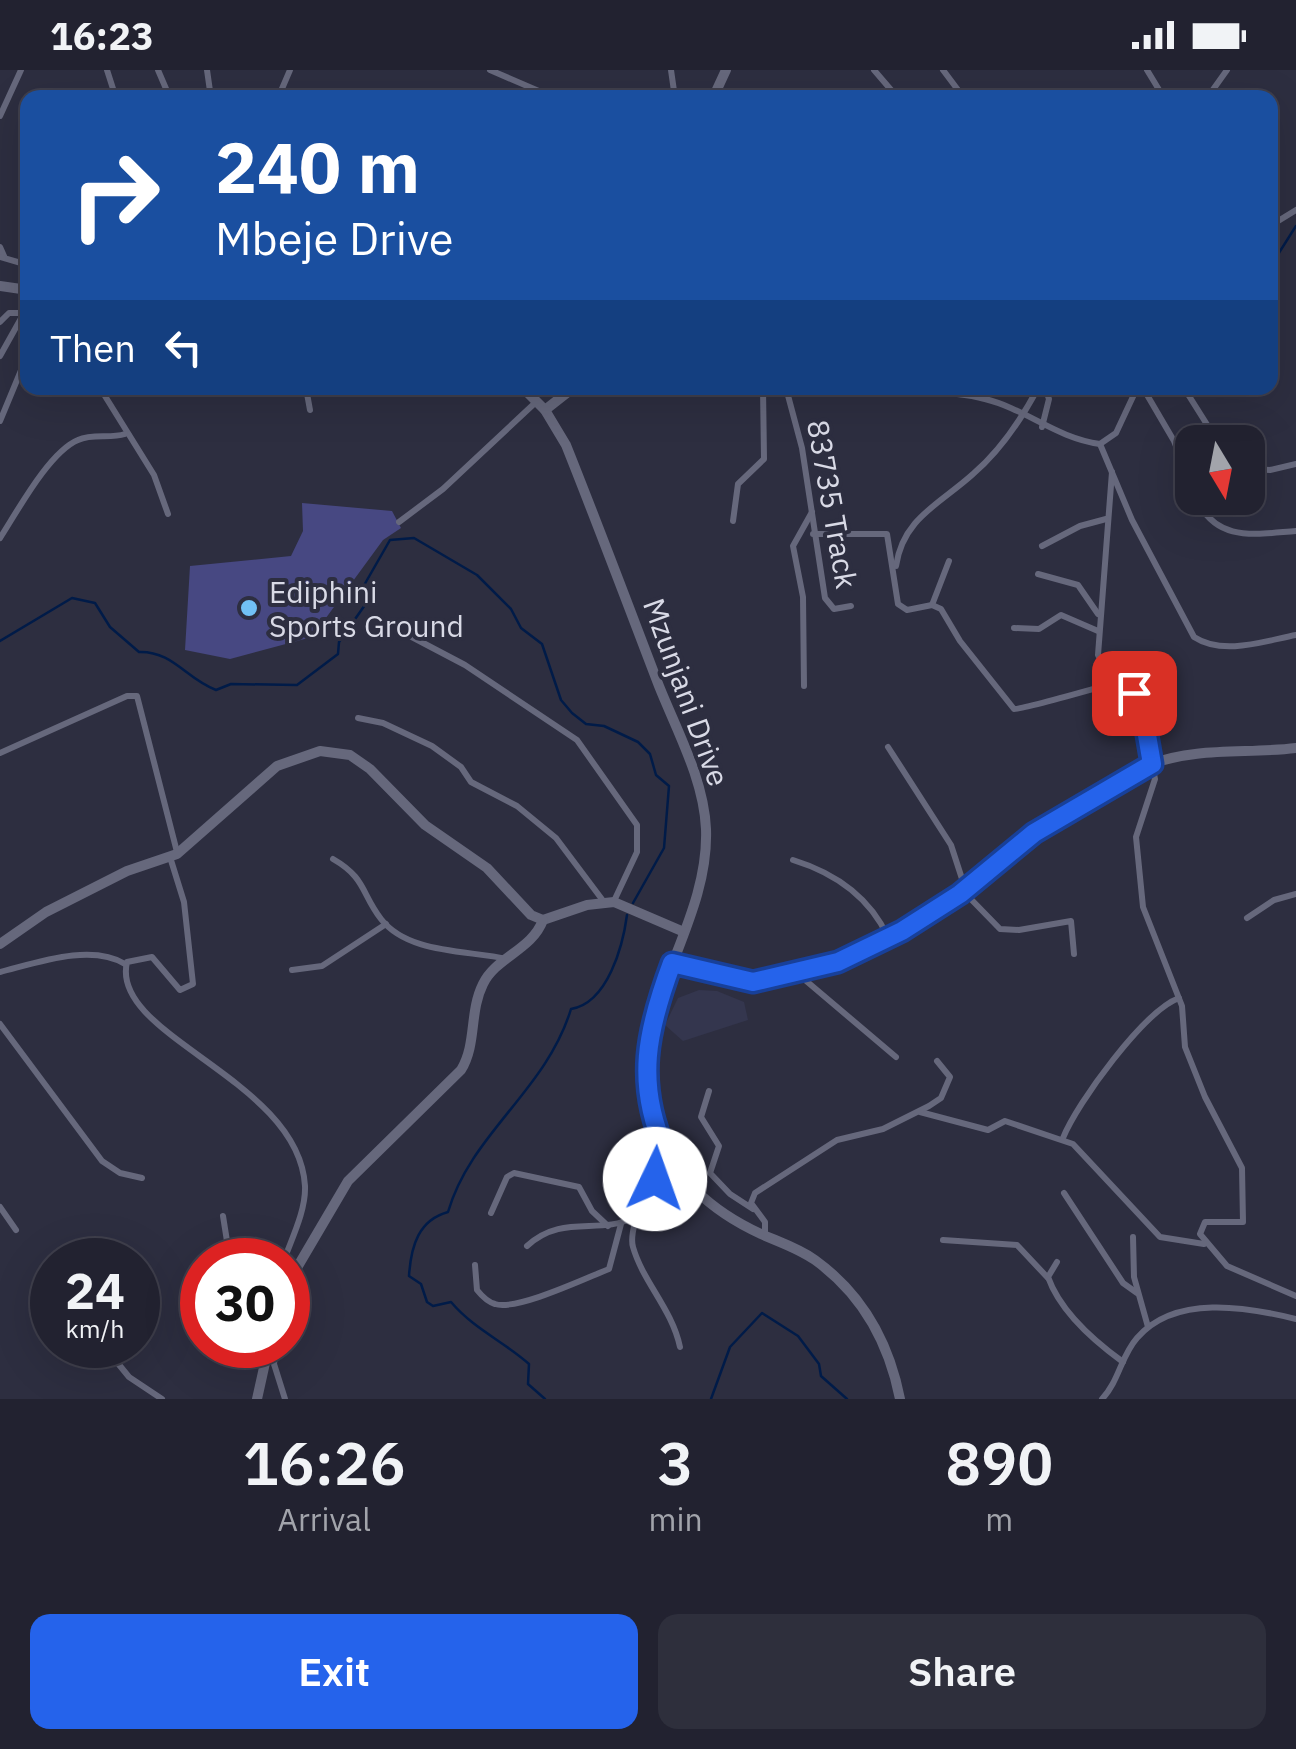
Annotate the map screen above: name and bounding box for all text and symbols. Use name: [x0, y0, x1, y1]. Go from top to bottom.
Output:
text: 16:23: [50, 11, 154, 60]
text: 240 m: [215, 121, 420, 212]
icon: right: [50, 130, 180, 260]
text: Mbeje Drive: [215, 209, 453, 267]
icon: left: [156, 320, 211, 375]
text: Then: [50, 323, 136, 372]
street label: 83735 Track: [799, 417, 867, 592]
north arrow: [1175, 425, 1265, 515]
map controls: [1175, 425, 1265, 515]
place label: Ediphini Sports Ground: [269, 572, 464, 645]
street label: Mzunjani Drive: [635, 593, 739, 791]
marker: Ediphini Sports Ground: [238, 597, 260, 619]
pin: [1092, 651, 1177, 736]
icon: arrive: [1107, 666, 1162, 721]
position arrow: [603, 1127, 707, 1231]
speed limit sign: 30: [180, 1238, 310, 1368]
text: 24: [65, 1258, 125, 1323]
text: km/h: [66, 1312, 124, 1345]
text: 16:26: [243, 1423, 406, 1502]
text: 3: [658, 1423, 694, 1502]
text: 890: [945, 1423, 1053, 1502]
text: Arrival: [278, 1498, 371, 1540]
text: min: [648, 1498, 703, 1540]
text: m: [985, 1498, 1013, 1540]
button: Exit: [30, 1614, 638, 1729]
button: Share: [658, 1614, 1266, 1729]

